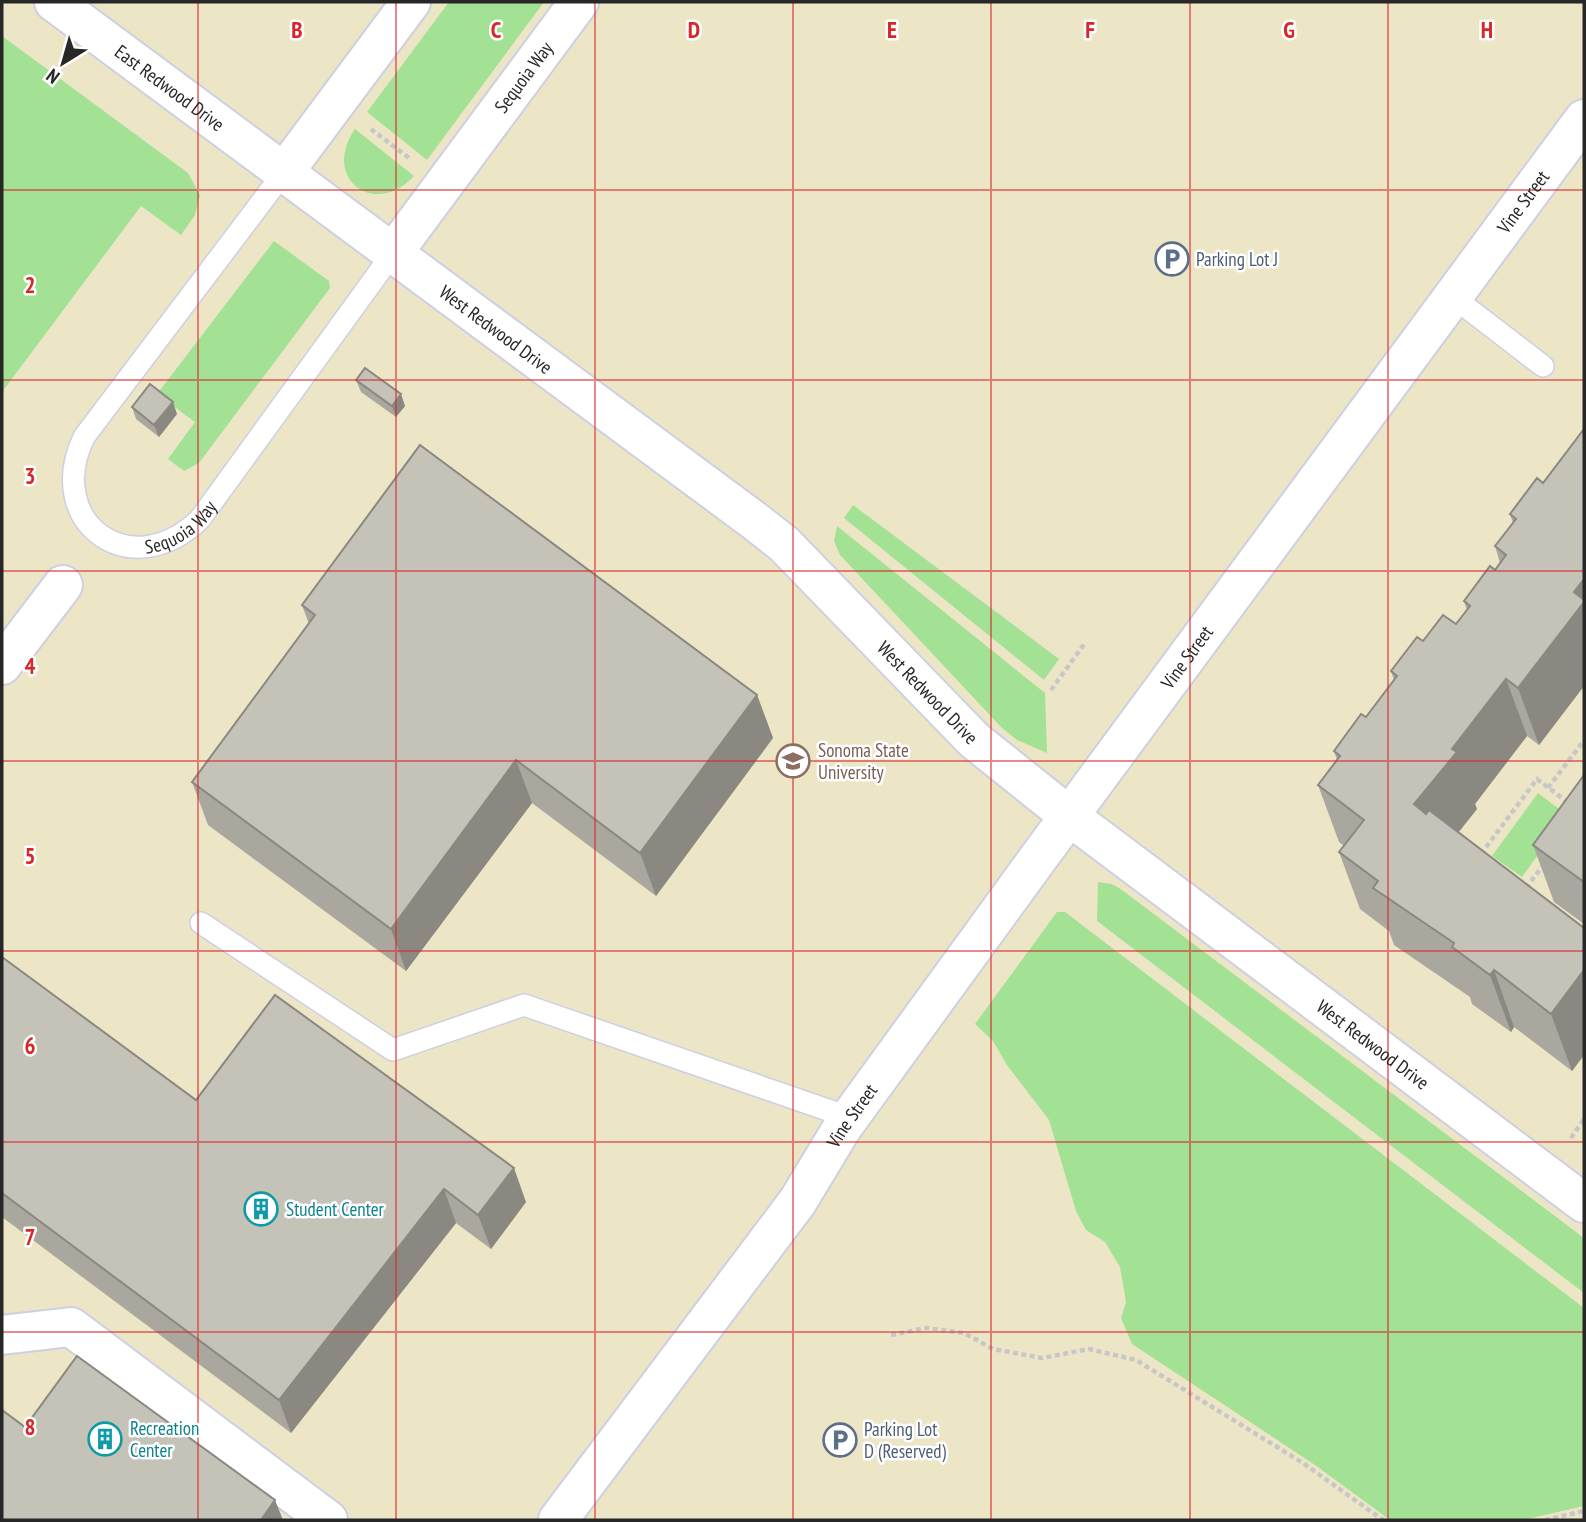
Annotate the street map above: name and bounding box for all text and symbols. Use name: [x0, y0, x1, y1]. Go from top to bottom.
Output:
text: B: [291, 15, 303, 44]
text: C: [491, 15, 502, 44]
text: D: [688, 15, 700, 44]
text: E: [887, 15, 897, 44]
text: F: [1085, 15, 1095, 44]
text: G: [1283, 15, 1295, 44]
text: H: [1481, 15, 1493, 44]
north arrow: [28, 28, 98, 98]
street label: Sequoia Way: [489, 36, 558, 117]
street label: East Redwood Drive: [110, 39, 229, 136]
text: N: [41, 64, 64, 89]
street label: Vine Street: [1491, 165, 1555, 239]
parking icon: Parking Lot J: [1153, 240, 1191, 278]
place label: Parking Lot J: [1196, 247, 1278, 271]
text: 2: [25, 270, 36, 299]
street label: West Redwood Drive: [435, 280, 557, 379]
text: 3: [25, 461, 36, 490]
street label: Sequoia Way: [143, 495, 222, 559]
street label: Vine Street: [1155, 620, 1218, 694]
street label: West Redwood Drive: [873, 636, 983, 749]
text: 4: [25, 651, 36, 680]
place label: Sonoma State University: [818, 738, 909, 784]
school or university icon: Sonoma State University: [774, 742, 812, 780]
text: 5: [25, 841, 36, 870]
street label: West Redwood Drive: [1312, 994, 1434, 1094]
text: 6: [25, 1031, 36, 1060]
street label: Vine Street: [821, 1078, 883, 1153]
building icon: Student Center: [242, 1190, 280, 1228]
place label: Student Center: [286, 1197, 385, 1221]
text: 7: [25, 1222, 36, 1251]
text: 8: [25, 1412, 36, 1441]
place label: Recreation Center: [130, 1416, 199, 1462]
place label: Parking Lot D (Reserved): [864, 1417, 947, 1463]
building icon: Recreation Center: [86, 1420, 124, 1458]
parking icon: Parking Lot D (Reserved): [821, 1421, 859, 1459]

